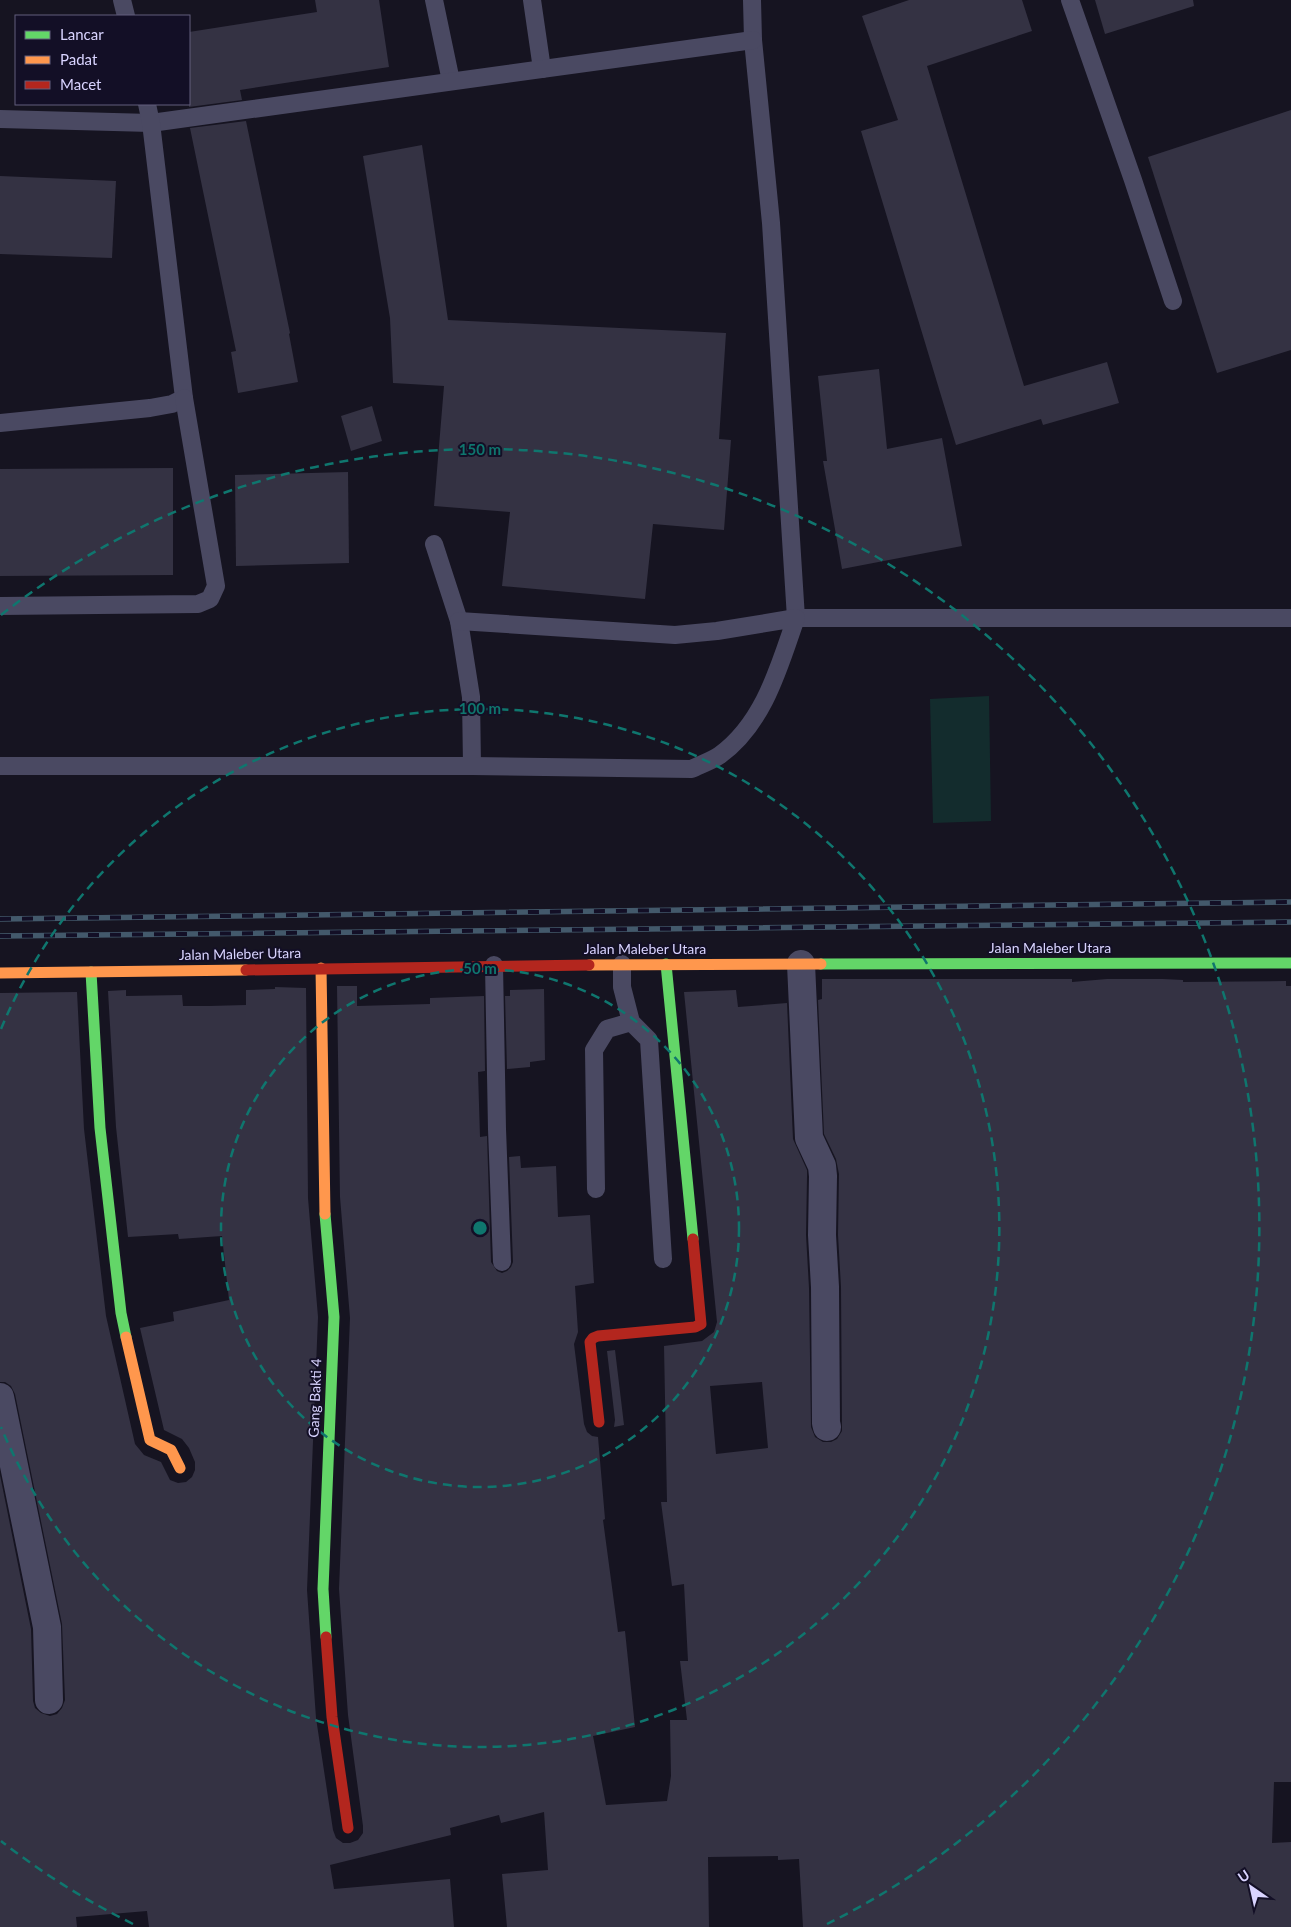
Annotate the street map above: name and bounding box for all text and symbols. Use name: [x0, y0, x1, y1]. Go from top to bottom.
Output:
legend: [15, 15, 190, 105]
text: Lancar: [60, 25, 104, 43]
text: Padat: [60, 50, 98, 68]
text: Macet: [60, 75, 102, 93]
text: 150 m: [459, 440, 501, 458]
text: 100 m: [459, 699, 501, 717]
street label: Jalan Maleber Utara: [989, 939, 1111, 956]
street label: Jalan Maleber Utara: [584, 940, 706, 957]
street label: Jalan Maleber Utara: [179, 944, 301, 963]
text: 50 m: [463, 959, 497, 977]
centre of rings: [471, 1219, 489, 1237]
street label: Gang Bakti 4: [305, 1358, 324, 1438]
north arrow: [1226, 1862, 1276, 1912]
text: U: [1234, 1866, 1253, 1886]

